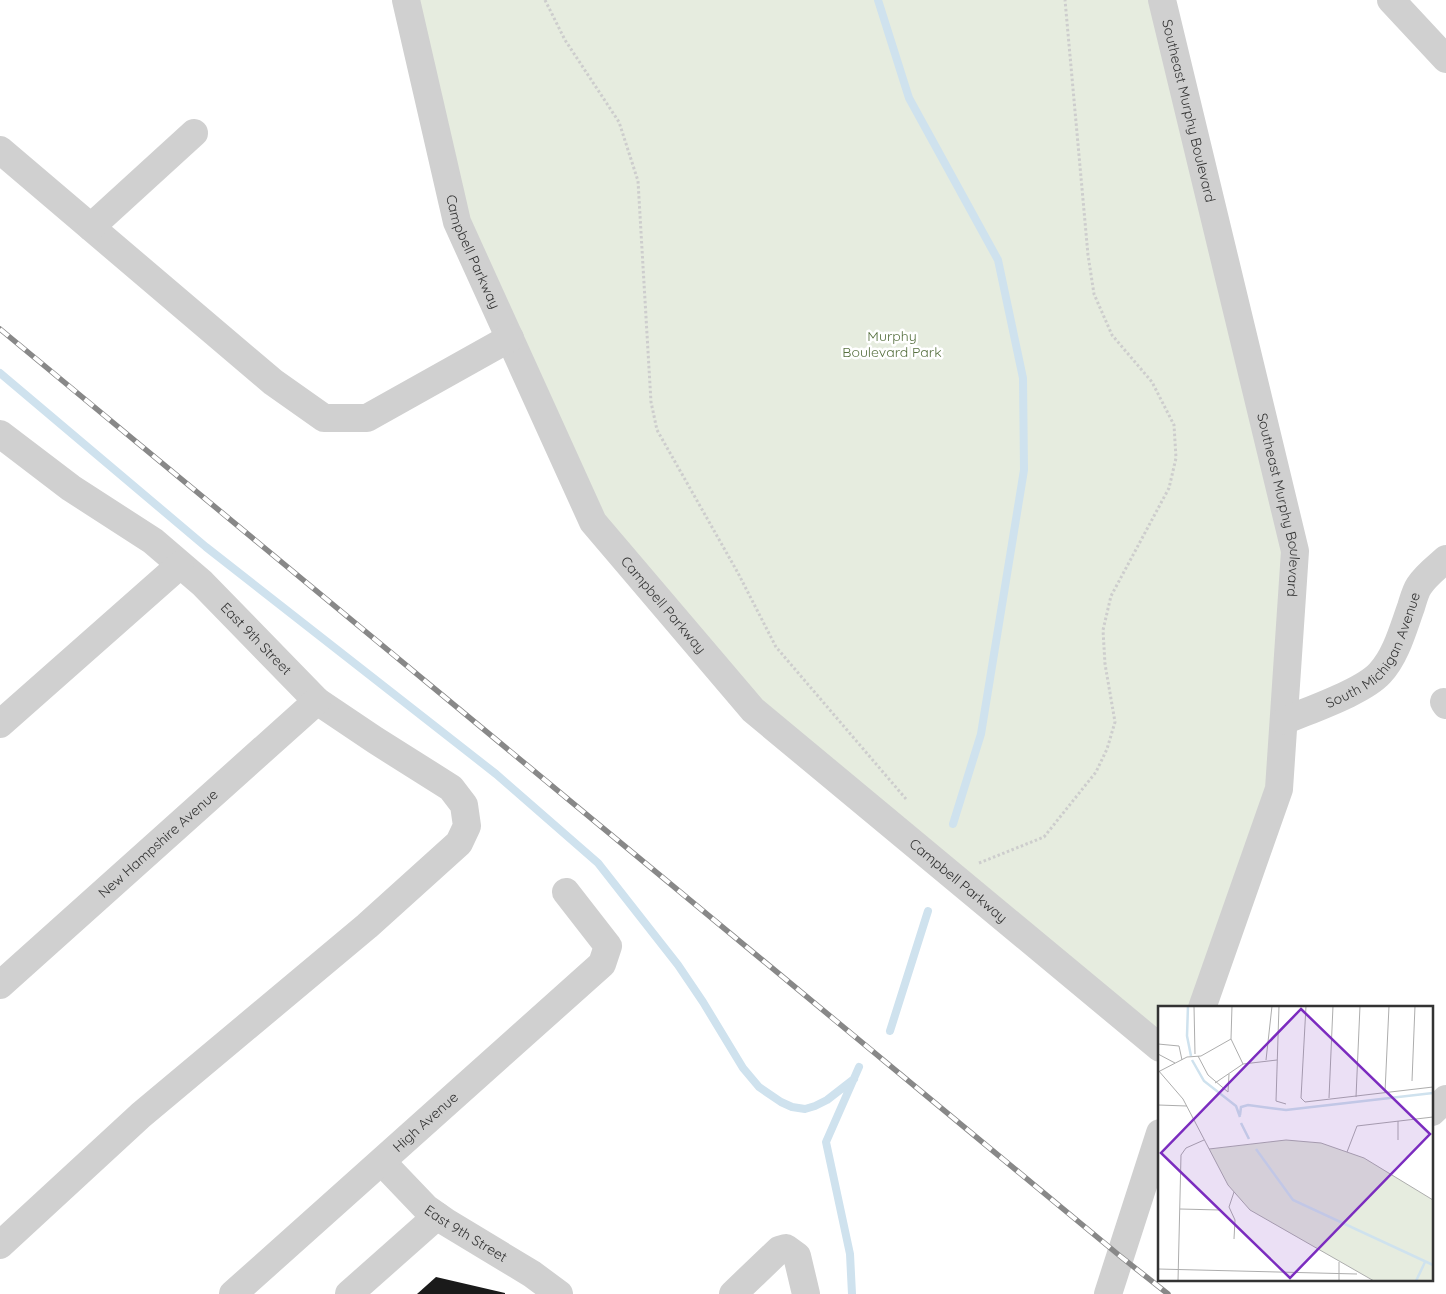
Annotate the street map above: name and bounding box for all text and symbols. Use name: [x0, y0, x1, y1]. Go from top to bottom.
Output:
street label: Southeast Murphy Boulevard: [1158, 17, 1220, 204]
street label: Campbell Parkway: [442, 193, 504, 312]
park label: Murphy Boulevard Park: [842, 327, 942, 361]
street label: Southeast Murphy Boulevard: [1253, 411, 1304, 598]
street label: Campbell Parkway: [617, 552, 710, 657]
street label: South Michigan Avenue: [1323, 590, 1424, 712]
street label: East 9th Street: [217, 599, 296, 679]
street label: New Hampshire Avenue: [94, 785, 222, 902]
street label: Campbell Parkway: [906, 835, 1011, 927]
inset map: [1158, 1006, 1434, 1282]
street label: High Avenue: [389, 1088, 462, 1156]
street label: East 9th Street: [421, 1201, 511, 1266]

